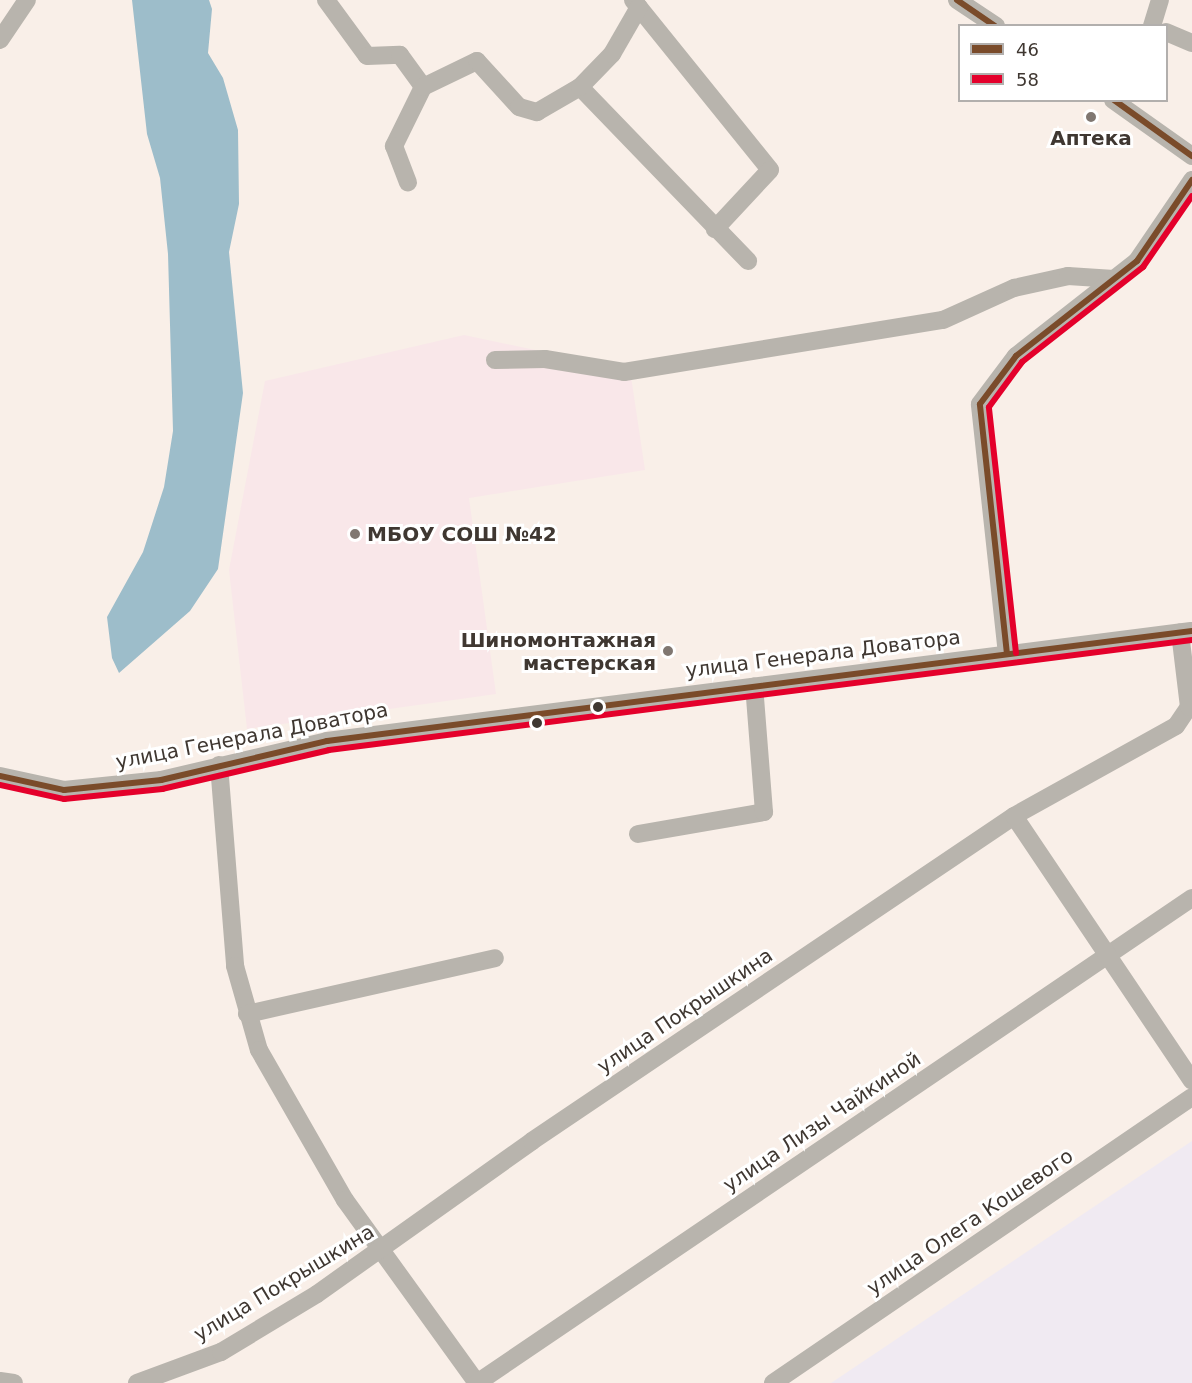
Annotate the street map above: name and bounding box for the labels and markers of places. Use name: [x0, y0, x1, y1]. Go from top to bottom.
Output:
marker: Аптека: [1084, 110, 1098, 124]
place label: Аптека: [1050, 126, 1132, 150]
place label: МБОУ СОШ №42: [367, 522, 557, 546]
marker: МБОУ СОШ №42: [348, 527, 362, 541]
place label: Шиномонтажная мастерская: [461, 628, 656, 675]
marker: Шиномонтажная мастерская: [661, 644, 675, 658]
unlabelled marker: [592, 701, 604, 713]
unlabelled marker: [531, 717, 543, 729]

